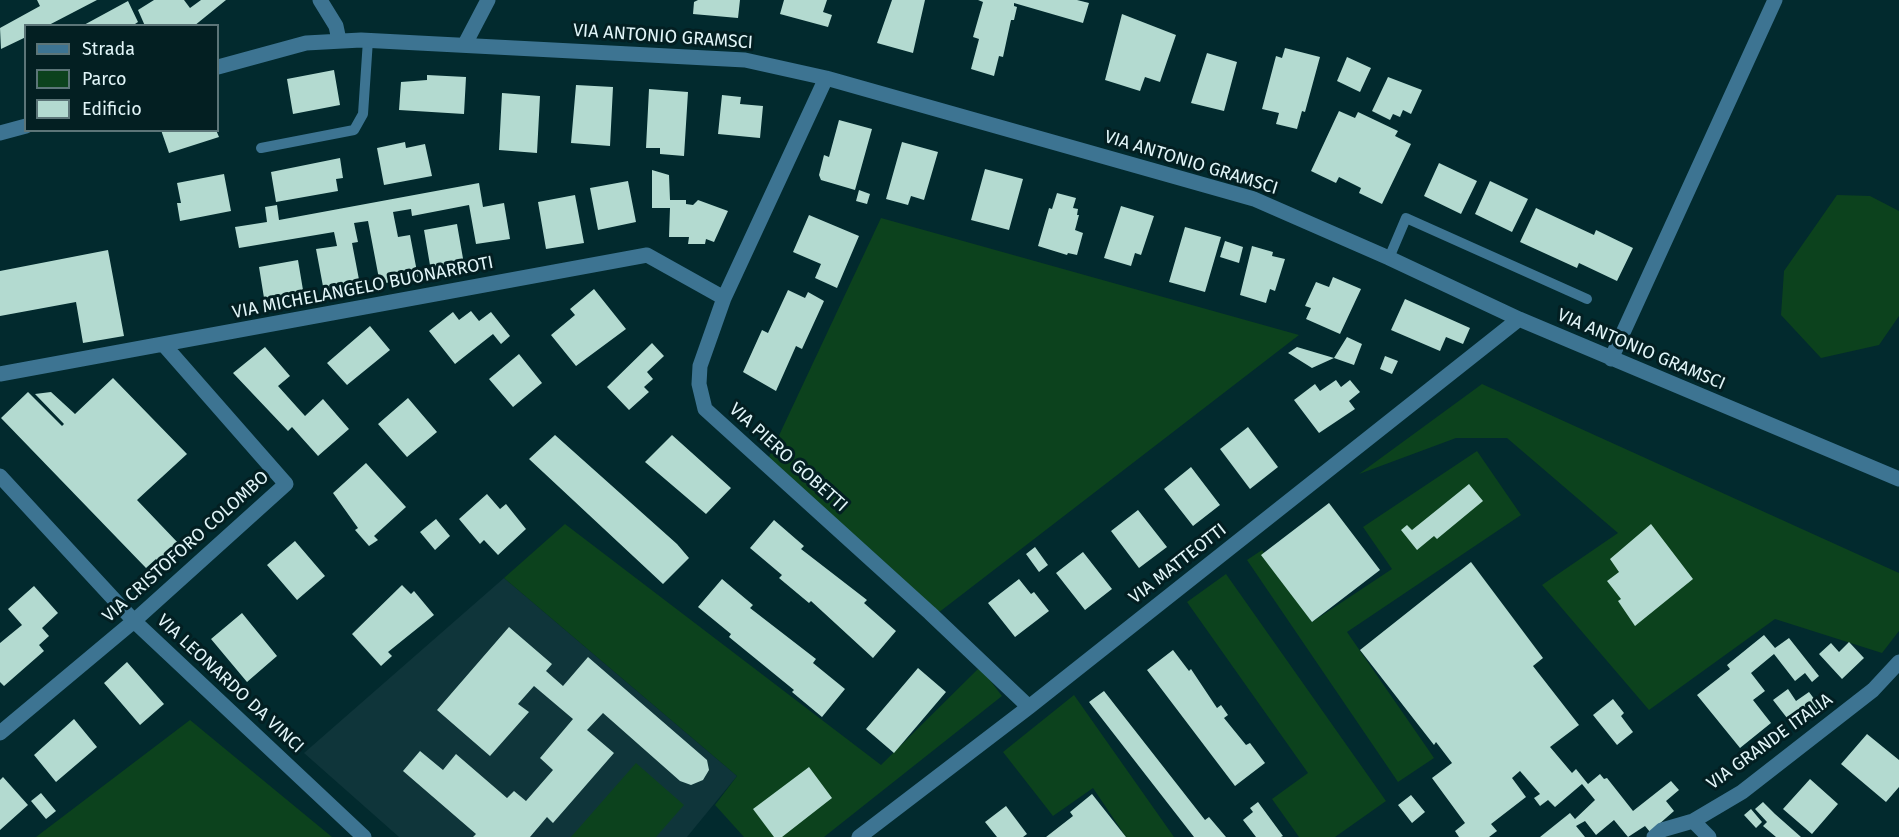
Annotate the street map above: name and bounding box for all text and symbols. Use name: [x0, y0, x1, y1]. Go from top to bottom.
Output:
street label: VIA ANTONIO GRAMSCI: [572, 20, 754, 54]
legend: [24, 24, 219, 132]
text: Strada: [82, 38, 135, 60]
text: Parco: [82, 68, 126, 90]
text: Edificio: [82, 98, 142, 120]
street label: VIA ANTONIO GRAMSCI: [1102, 126, 1280, 200]
street label: VIA MICHELANGELO BUONARROTI: [231, 252, 495, 324]
street label: VIA ANTONIO GRAMSCI: [1554, 305, 1728, 395]
street label: VIA PIERO GOBETTI: [724, 399, 852, 517]
street label: VIA CRISTOFORO COLOMBO: [98, 467, 274, 627]
street label: VIA MATTEOTTI: [1125, 519, 1231, 609]
street label: VIA LEONARDO DA VINCI: [152, 610, 308, 758]
street label: VIA GRANDE ITALIA: [1703, 689, 1837, 795]

